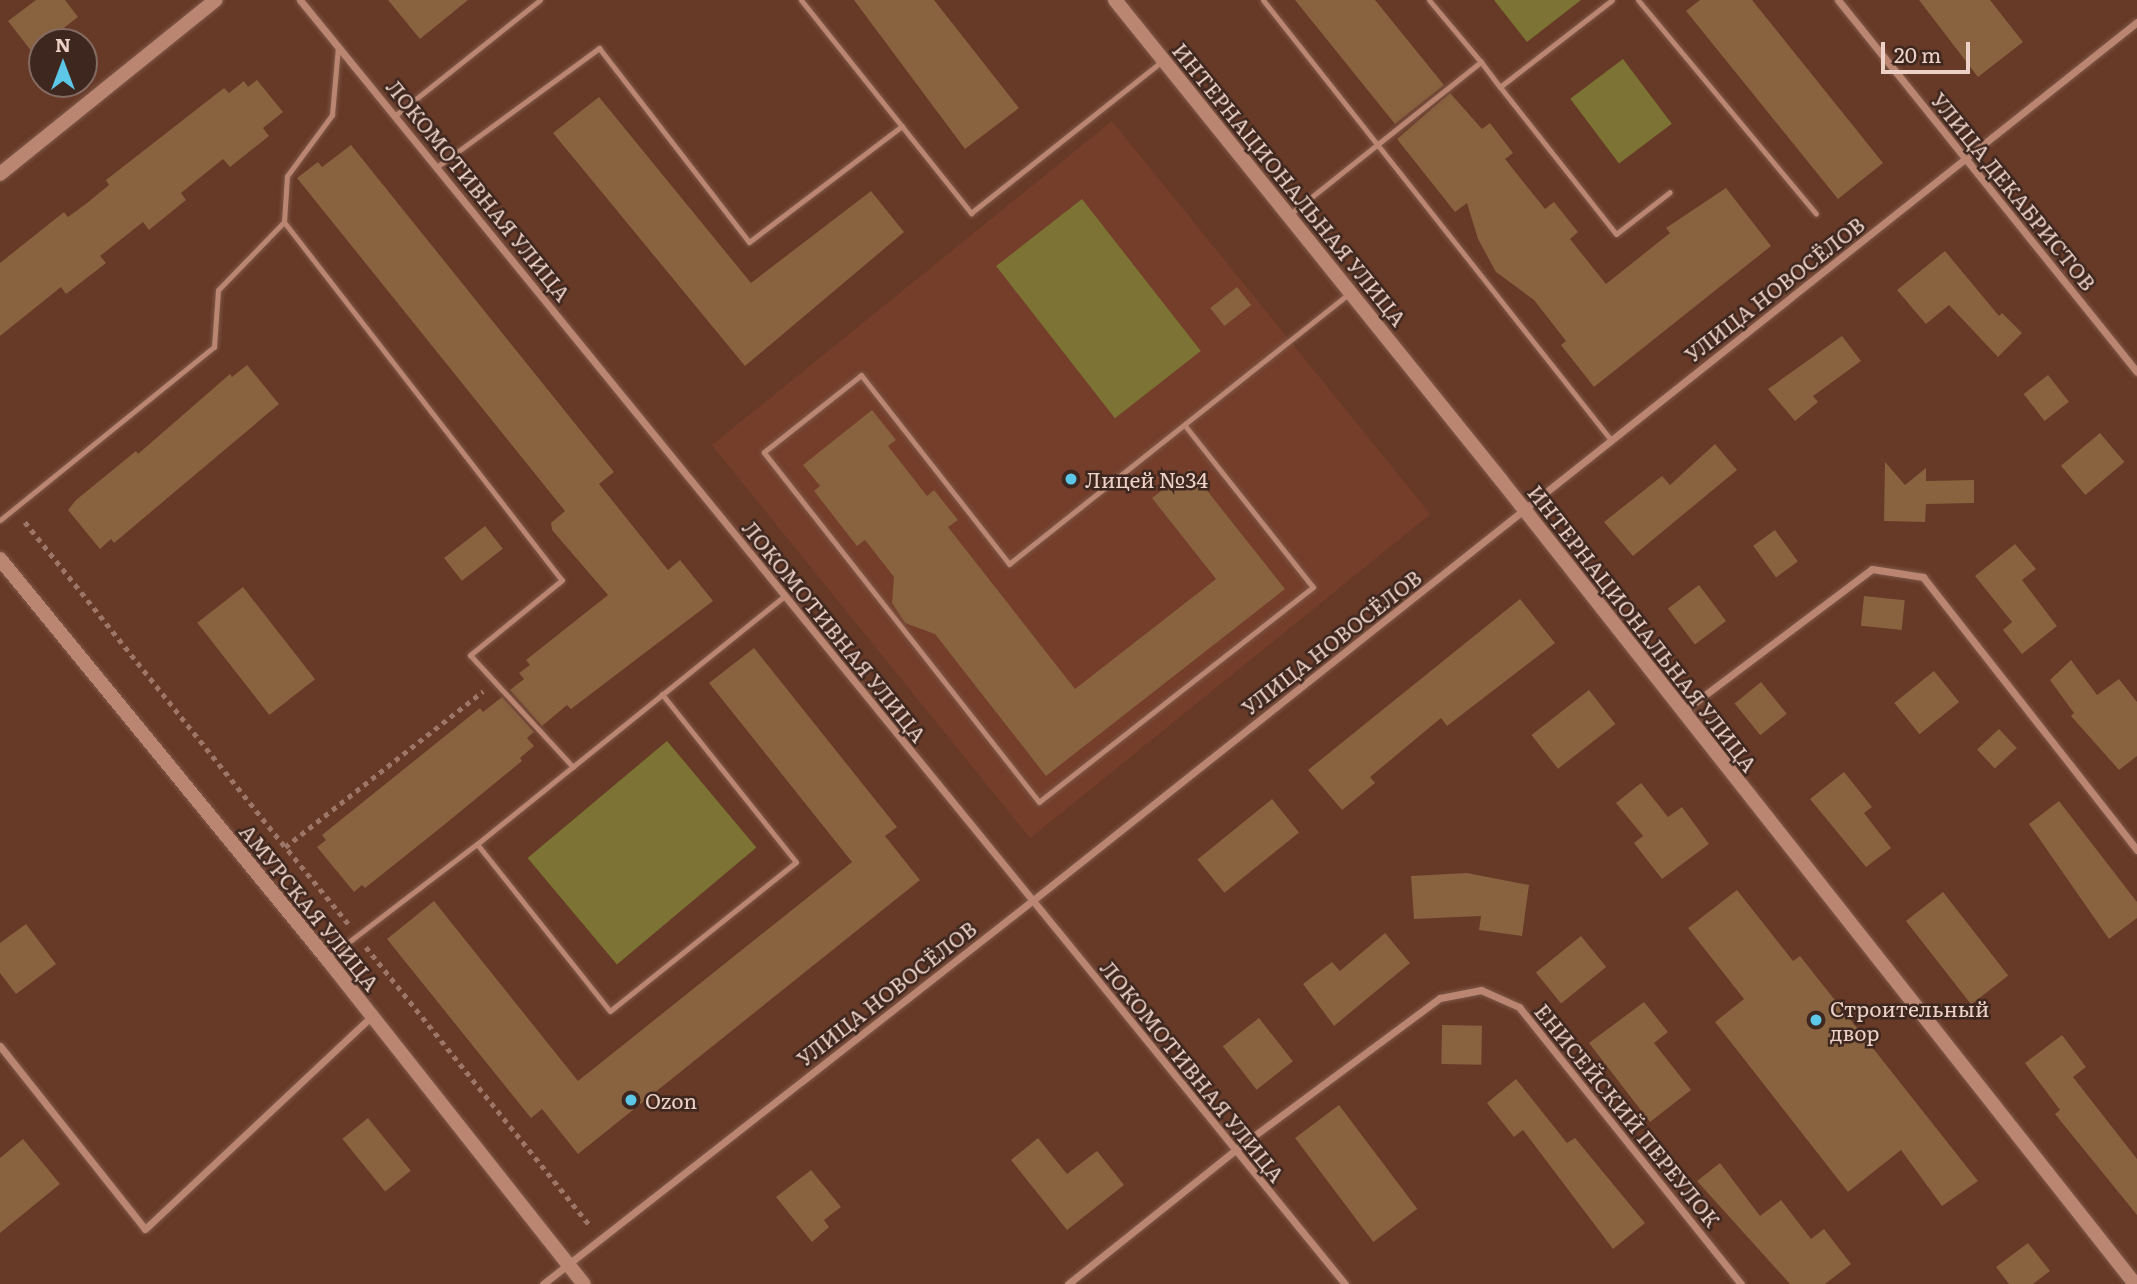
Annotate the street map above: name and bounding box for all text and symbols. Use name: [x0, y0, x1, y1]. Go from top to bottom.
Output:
north arrow: [28, 28, 98, 98]
scale bar: [1885, 28, 1974, 72]
text: N: [55, 30, 71, 58]
street label: ИНТЕРНАЦИОНАЛЬНАЯ УЛИЦА: [1168, 37, 1412, 331]
text: 20 m: [1894, 38, 1941, 69]
street label: ЛОКОМОТИВНАЯ УЛИЦА: [382, 74, 576, 306]
street label: УЛИЦА ДЕКАБРИСТОВ: [1926, 87, 2102, 295]
street label: УЛИЦА НОВОСЁЛОВ: [1679, 211, 1869, 367]
place label: Лицей №34: [1085, 466, 1208, 492]
marker: Лицей №34: [1063, 471, 1079, 487]
street label: ИНТЕРНАЦИОНАЛЬНАЯ УЛИЦА: [1523, 480, 1763, 776]
street label: ЛОКОМОТИВНАЯ УЛИЦА: [738, 515, 932, 747]
street label: УЛИЦА НОВОСЁЛОВ: [1236, 564, 1426, 720]
street label: АМУРСКАЯ УЛИЦА: [235, 819, 385, 995]
street label: УЛИЦА НОВОСЁЛОВ: [791, 915, 981, 1071]
street label: ЛОКОМОТИВНАЯ УЛИЦА: [1096, 955, 1290, 1187]
place label: Строительный двор: [1830, 995, 1989, 1045]
street label: ЕНИСЕЙСКИЙ ПЕРЕУЛОК: [1530, 998, 1726, 1232]
marker: Строительный двор: [1808, 1012, 1824, 1028]
place label: Ozon: [645, 1087, 697, 1113]
marker: Ozon: [623, 1092, 639, 1108]

